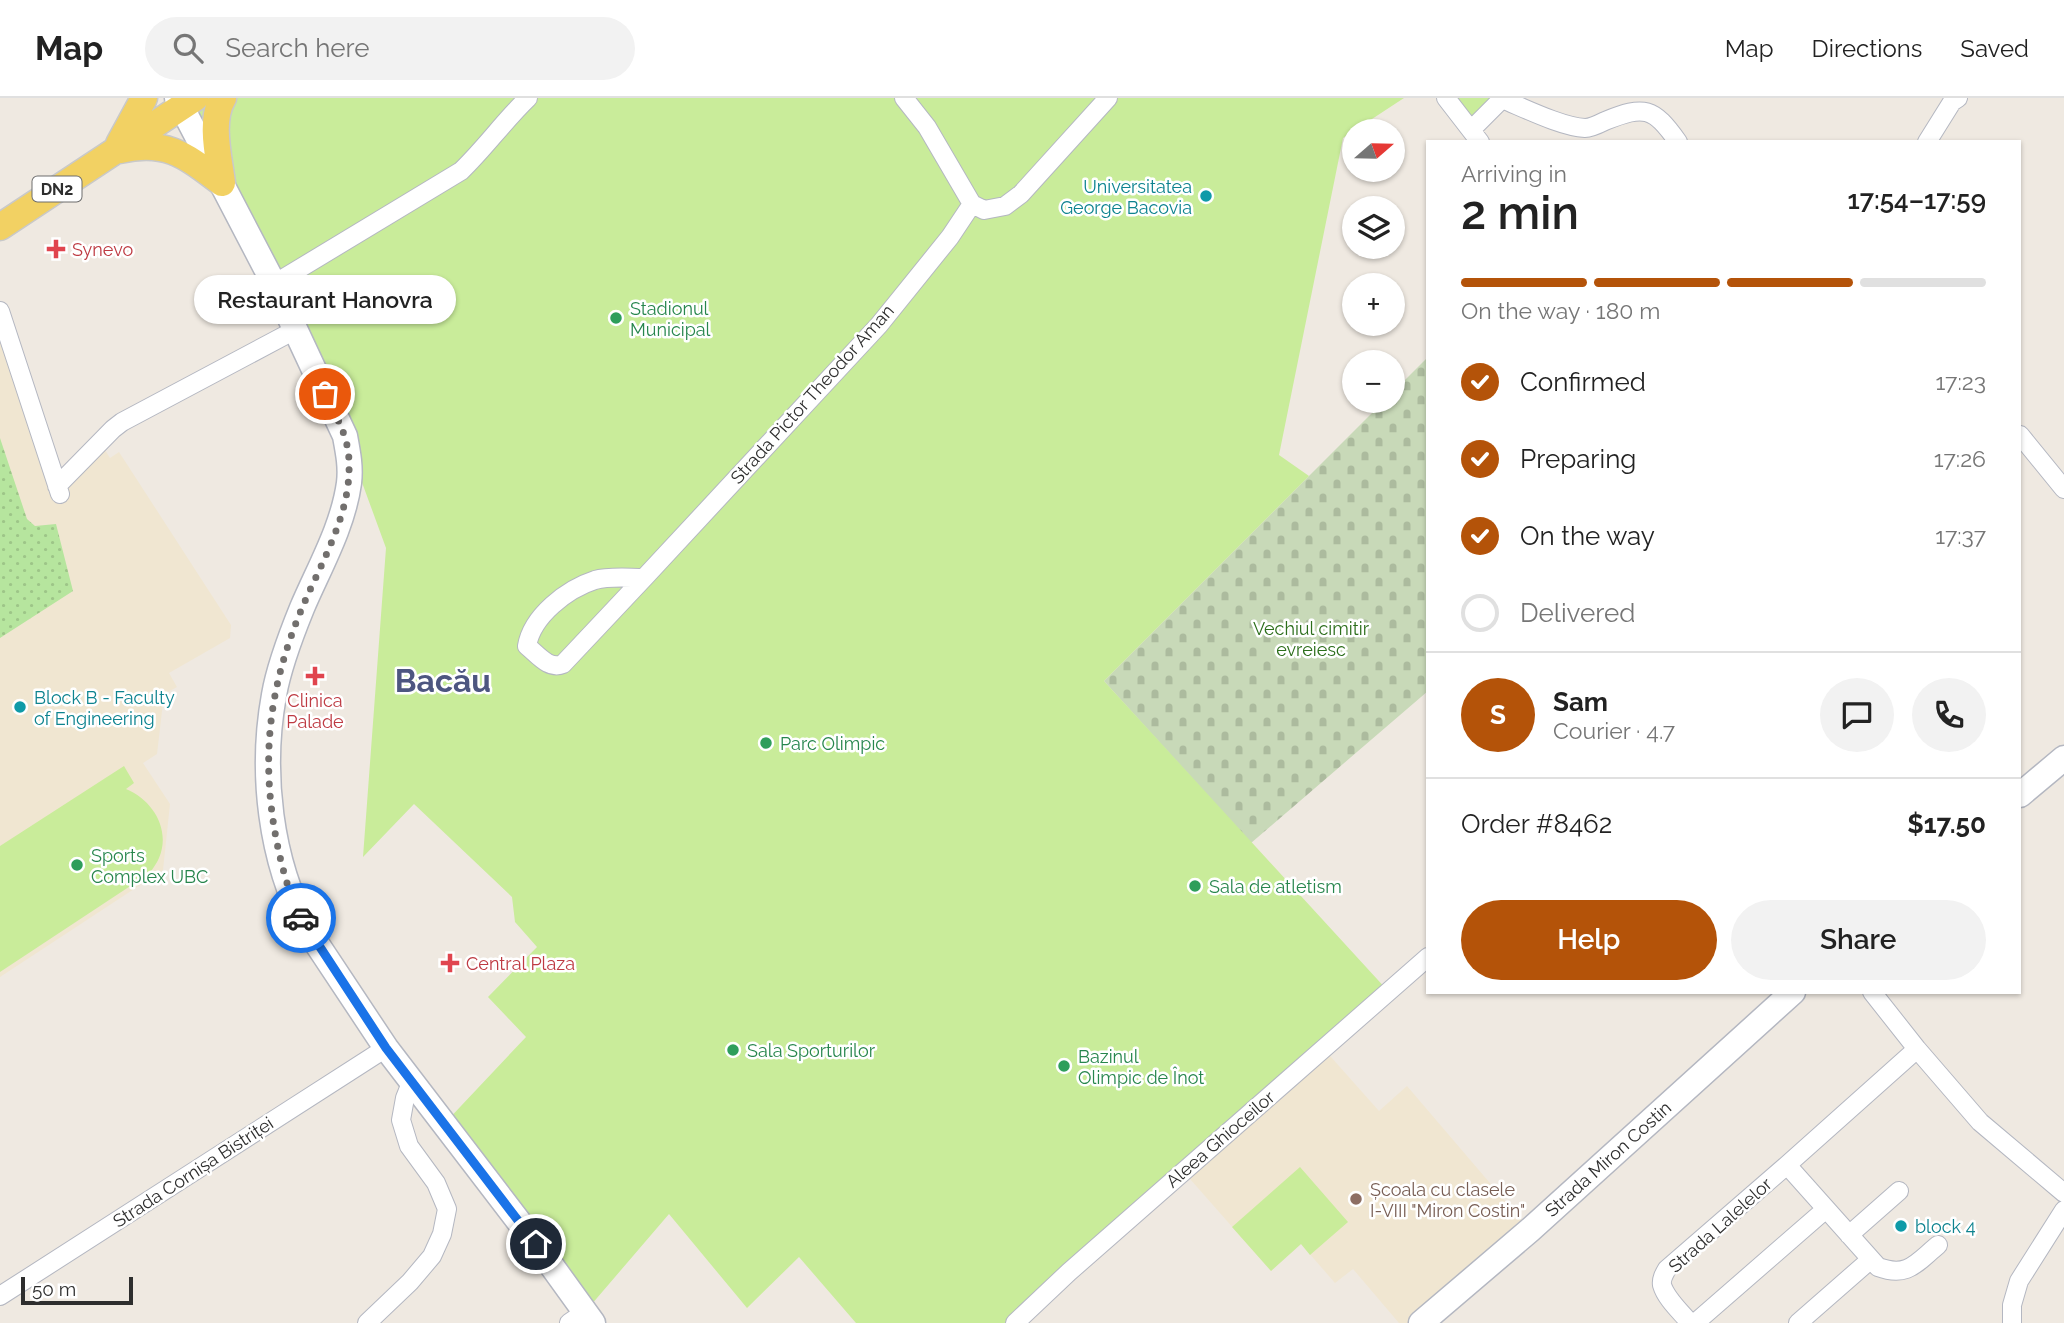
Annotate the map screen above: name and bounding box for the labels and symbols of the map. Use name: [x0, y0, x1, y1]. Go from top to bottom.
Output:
north arrow: [1342, 119, 1405, 182]
road number: DN2: [32, 176, 82, 202]
place label: Universitatea George Bacovia: [1060, 176, 1192, 218]
marker: Universitatea George Bacovia: [1198, 188, 1214, 204]
marker: Synevo: [46, 239, 66, 259]
place label: Synevo: [72, 239, 133, 260]
callout: Restaurant Hanovra: [194, 275, 456, 324]
place label: Stadionul Municipal: [630, 298, 711, 340]
street label: Strada Pictor Theodor Aman: [726, 300, 898, 488]
marker: Stadionul Municipal: [608, 310, 624, 326]
pin: [295, 364, 355, 424]
park label: Vechiul cimitir evreiesc: [1253, 618, 1370, 660]
district label: Bacău: [395, 662, 491, 699]
marker: Clinica Palade: [305, 666, 325, 686]
place label: Block B - Faculty of Engineering: [34, 687, 175, 729]
place label: Clinica Palade: [286, 690, 344, 732]
marker: Block B - Faculty of Engineering: [12, 699, 28, 715]
place label: Parc Olimpic: [780, 733, 885, 754]
marker: Parc Olimpic: [758, 735, 774, 751]
place label: Sports Complex UBC: [91, 845, 208, 887]
marker: Sports Complex UBC: [69, 857, 85, 873]
place label: Sala de atletism: [1209, 876, 1342, 897]
marker: Sala de atletism: [1187, 878, 1203, 894]
courier: [266, 883, 336, 953]
marker: Central Plaza: [440, 953, 460, 973]
place label: Central Plaza: [466, 953, 575, 974]
place label: Sala Sporturilor: [747, 1040, 876, 1061]
marker: Sala Sporturilor: [725, 1042, 741, 1058]
place label: Bazinul Olimpic de Înot: [1078, 1046, 1204, 1088]
marker: Bazinul Olimpic de Înot: [1056, 1058, 1072, 1074]
street label: Aleea Ghioceilor: [1161, 1086, 1279, 1192]
street label: Strada Miron Costin: [1541, 1097, 1675, 1221]
street label: Strada Cornișa Bistriței: [109, 1112, 277, 1232]
street label: Strada Lalelelor: [1664, 1173, 1776, 1277]
place label: Școala cu clasele I-VIII "Miron Costin": [1370, 1179, 1525, 1221]
marker: Școala cu clasele I-VIII "Miron Costin": [1348, 1191, 1364, 1207]
pin: [506, 1214, 566, 1274]
place label: block 4: [1915, 1216, 1976, 1237]
marker: block 4: [1893, 1218, 1909, 1234]
scale bar: [21, 1274, 133, 1306]

